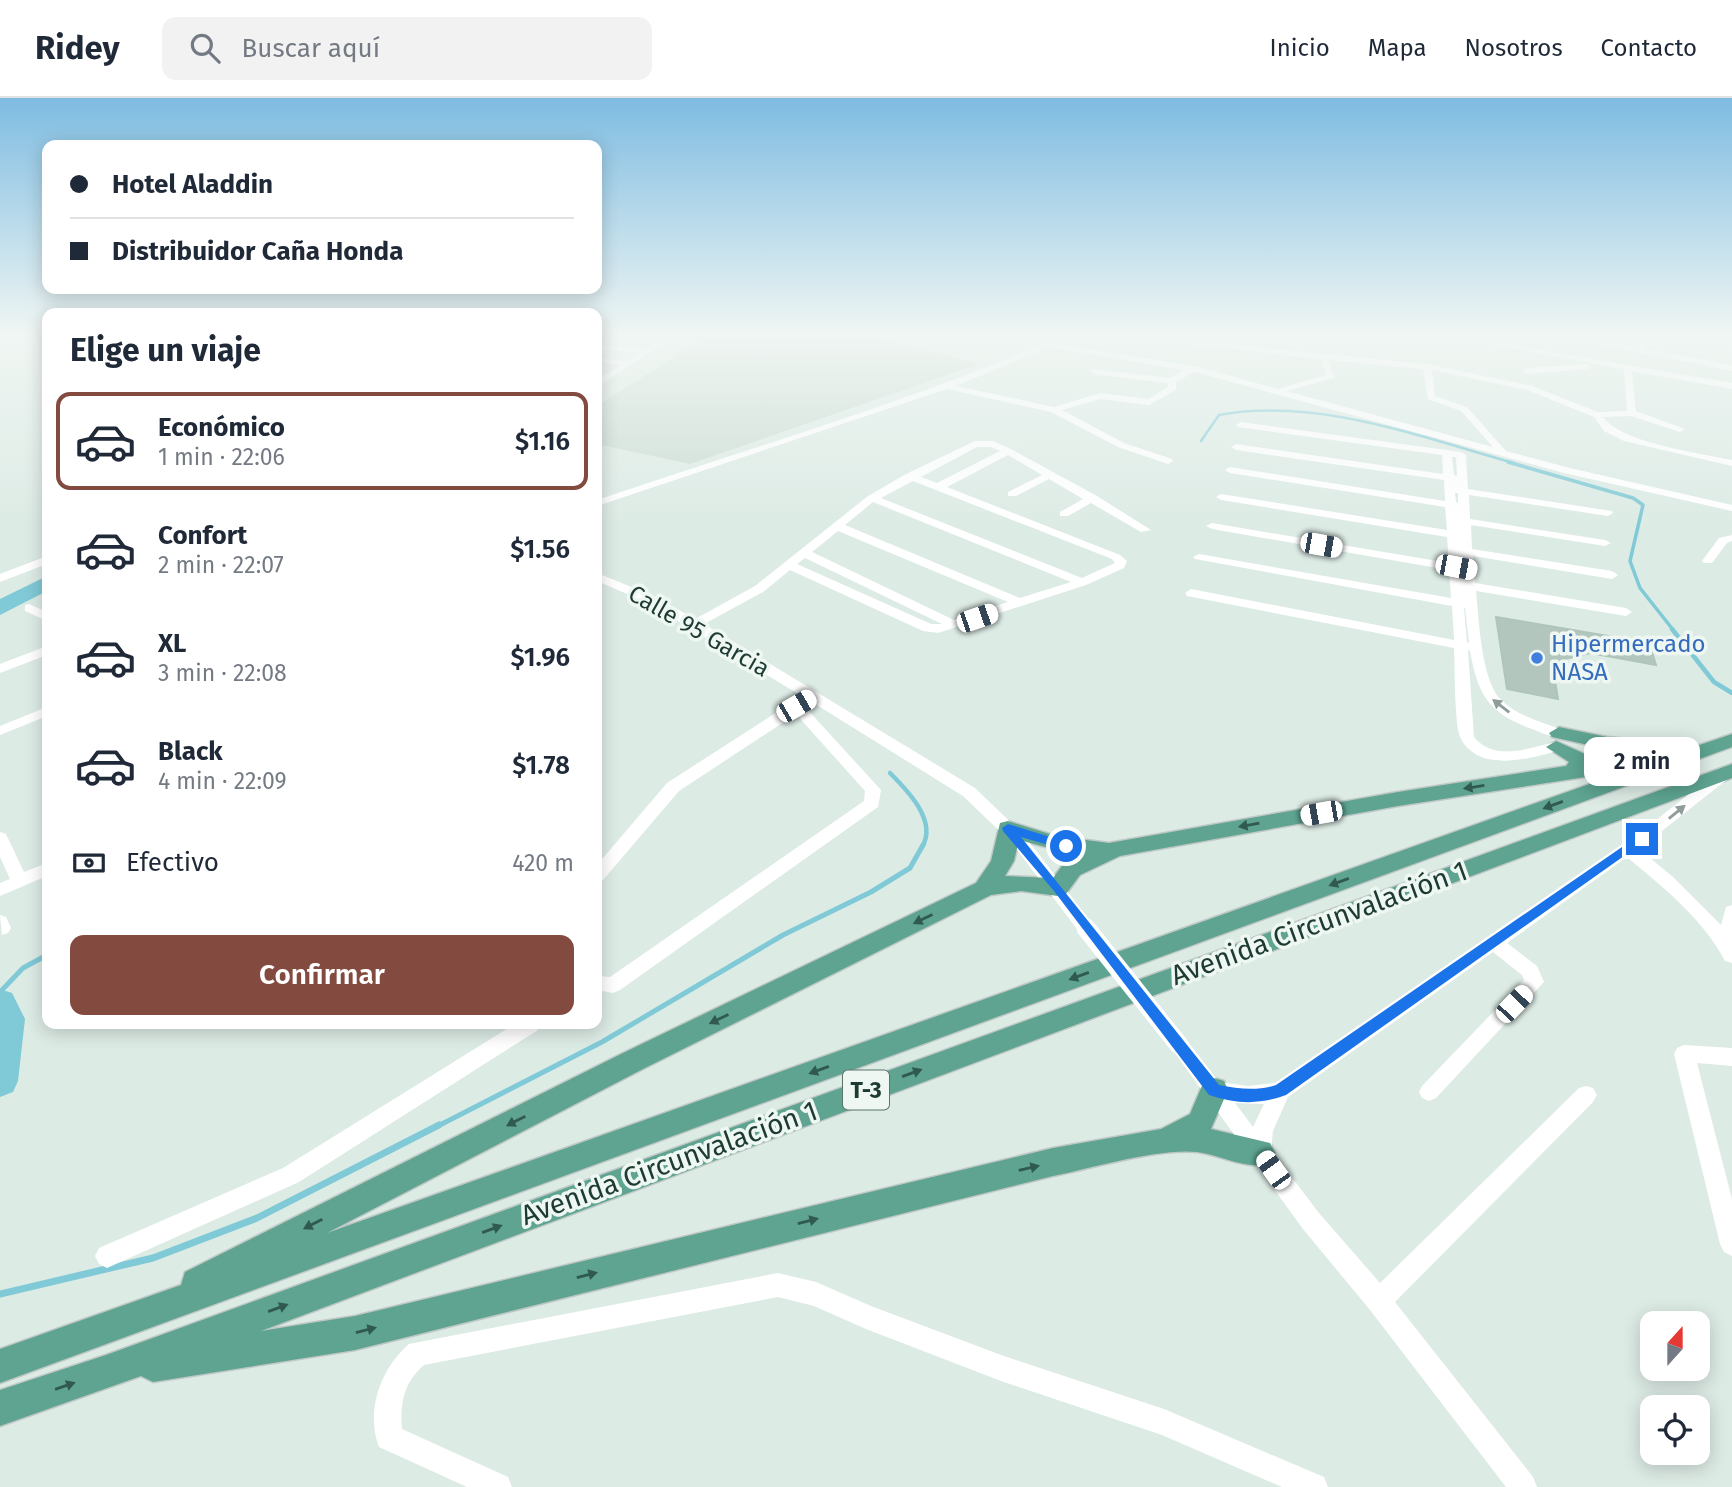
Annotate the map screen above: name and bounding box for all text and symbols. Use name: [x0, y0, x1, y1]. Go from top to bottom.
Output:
search box: [162, 17, 652, 80]
text: Ridey: [35, 28, 120, 68]
icon: search: [186, 29, 224, 67]
text: Buscar aquí: [242, 33, 380, 64]
text: Inicio: [1270, 34, 1330, 62]
text: Mapa: [1368, 34, 1427, 62]
text: Nosotros: [1465, 34, 1563, 62]
text: Contacto: [1601, 34, 1697, 62]
text: Hotel Aladdin: [112, 169, 273, 200]
text: Distribuidor Caña Honda: [112, 236, 403, 267]
text: Elige un viaje: [70, 331, 261, 369]
icon: car: [74, 410, 137, 473]
text: Económico: [158, 412, 285, 443]
text: $1.16: [515, 426, 570, 457]
text: 1 min · 22:06: [158, 443, 285, 471]
icon: car: [74, 518, 137, 581]
text: Confort: [158, 520, 247, 551]
car: [1299, 531, 1344, 559]
text: $1.56: [510, 534, 570, 565]
text: 2 min · 22:07: [158, 551, 284, 579]
car: [1434, 553, 1479, 581]
street label: Calle 95 Garcia: [623, 579, 775, 683]
car: [954, 601, 1001, 635]
icon: car: [74, 626, 137, 689]
text: XL: [158, 628, 186, 659]
place label: Hipermercado NASA: [1551, 630, 1706, 686]
text: $1.96: [510, 642, 570, 673]
marker: Hipermercado NASA: [1529, 650, 1545, 666]
text: 3 min · 22:08: [158, 659, 287, 687]
car: [773, 686, 820, 726]
one-way arrow: [1493, 698, 1511, 713]
icon: car: [74, 734, 137, 797]
text: Black: [158, 736, 223, 767]
callout: 2 min: [1584, 738, 1700, 786]
text: 2 min: [1614, 747, 1670, 775]
text: $1.78: [512, 750, 570, 781]
text: 4 min · 22:09: [158, 767, 287, 795]
one-way arrow: [1463, 782, 1485, 793]
car: [1299, 799, 1344, 827]
one-way arrow: [1542, 799, 1563, 810]
one-way arrow: [1669, 805, 1686, 820]
one-way arrow: [1238, 820, 1260, 831]
route end: [1626, 823, 1658, 855]
route start: [1050, 830, 1082, 862]
icon: cash: [70, 844, 108, 882]
text: Efectivo: [126, 847, 219, 878]
text: 420 m: [512, 849, 574, 877]
street label: Avenida Circunvalación 1: [1166, 854, 1472, 992]
one-way arrow: [1328, 877, 1349, 888]
one-way arrow: [913, 913, 933, 924]
button: Confirmar: [70, 935, 574, 1015]
one-way arrow: [1068, 971, 1089, 982]
car: [1492, 982, 1537, 1026]
one-way arrow: [709, 1013, 729, 1025]
one-way arrow: [808, 1065, 829, 1076]
one-way arrow: [901, 1068, 922, 1079]
road number: T-3: [843, 1071, 889, 1110]
street label: Avenida Circunvalación 1: [516, 1094, 822, 1232]
one-way arrow: [505, 1114, 525, 1126]
car: [1253, 1147, 1294, 1193]
one-way arrow: [1018, 1162, 1040, 1173]
one-way arrow: [797, 1215, 819, 1226]
one-way arrow: [303, 1218, 323, 1229]
one-way arrow: [481, 1223, 502, 1234]
one-way arrow: [576, 1269, 598, 1280]
one-way arrow: [268, 1303, 289, 1314]
north arrow: [1640, 1311, 1710, 1381]
map controls: [1640, 1311, 1710, 1465]
one-way arrow: [355, 1324, 377, 1335]
one-way arrow: [54, 1380, 75, 1391]
button: locate: [1640, 1395, 1710, 1465]

